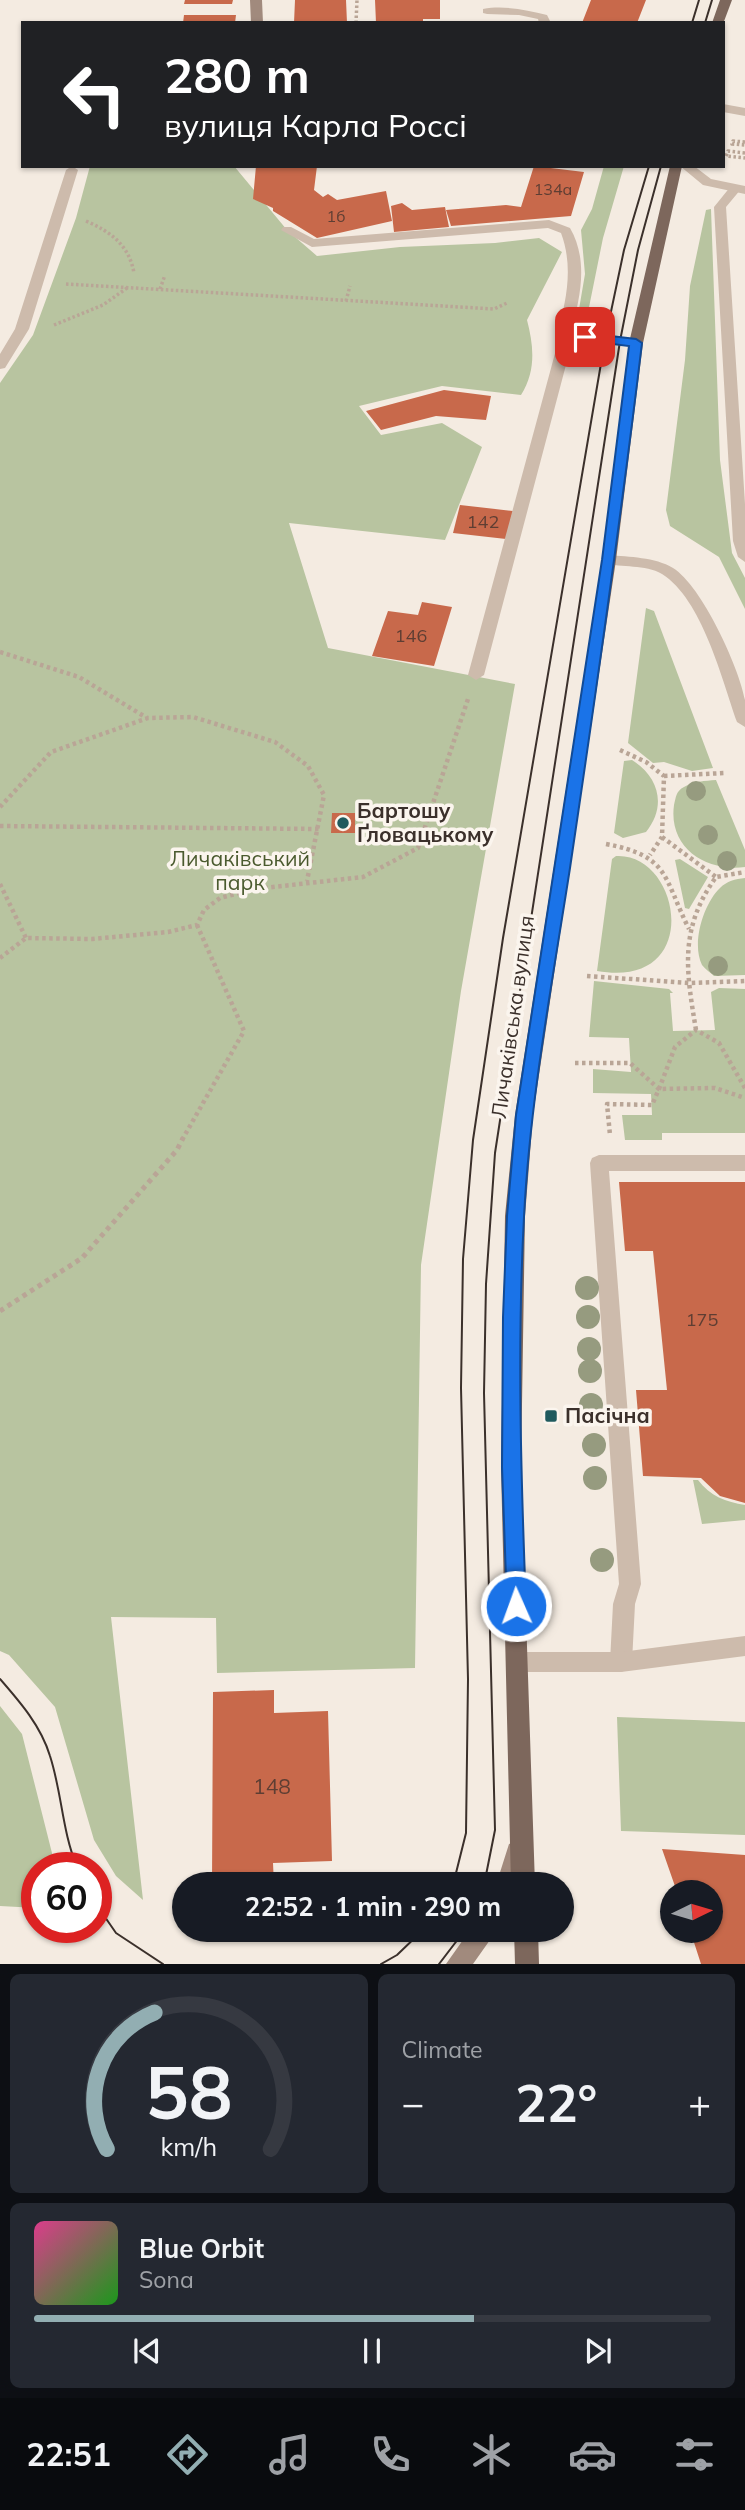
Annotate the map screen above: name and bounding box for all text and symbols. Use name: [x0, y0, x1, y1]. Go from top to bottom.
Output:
text: 280 m: [164, 44, 310, 105]
icon: left: [49, 49, 140, 140]
text: вулиця Карла Россі: [164, 105, 467, 145]
house number: 134а: [534, 179, 572, 199]
house number: 1б: [327, 206, 345, 226]
pin: [555, 307, 615, 367]
icon: arrive: [566, 318, 604, 356]
house number: 142: [467, 510, 499, 533]
house number: 146: [395, 624, 427, 647]
place label: Бартошу Ґловацькому: [357, 797, 494, 847]
marker: Бартошу Ґловацькому: [335, 815, 351, 831]
park label: Личаківський парк: [170, 845, 310, 895]
street label: Личаківська вулиця: [485, 914, 539, 1120]
house number: 175: [686, 1308, 718, 1331]
place label: Пасічна: [565, 1402, 650, 1428]
marker: Пасічна: [543, 1408, 559, 1424]
position arrow: [479, 1569, 553, 1643]
house number: 148: [253, 1773, 291, 1799]
speed limit sign: 60: [21, 1852, 112, 1943]
north arrow: [660, 1880, 723, 1942]
map controls: [660, 1880, 723, 1943]
text: 22:52 · 1 min · 290 m: [245, 1890, 501, 1923]
text: Climate: [402, 2035, 483, 2064]
text: 58: [145, 2047, 232, 2138]
text: 22°: [515, 2070, 597, 2135]
text: −: [402, 2079, 424, 2127]
text: +: [688, 2079, 711, 2127]
text: km/h: [160, 2131, 217, 2162]
text: Blue Orbit: [139, 2232, 264, 2265]
text: Sona: [139, 2265, 194, 2294]
icon: previous: [128, 2332, 166, 2370]
icon: pause: [353, 2332, 391, 2370]
icon: next: [579, 2332, 617, 2370]
icon: directions: [163, 2430, 212, 2479]
icon: music: [265, 2430, 314, 2479]
icon: phone: [366, 2430, 415, 2479]
icon: climate: [467, 2430, 516, 2479]
icon: car: [568, 2430, 617, 2479]
icon: filters: [670, 2430, 719, 2479]
text: 22:51: [26, 2434, 111, 2474]

